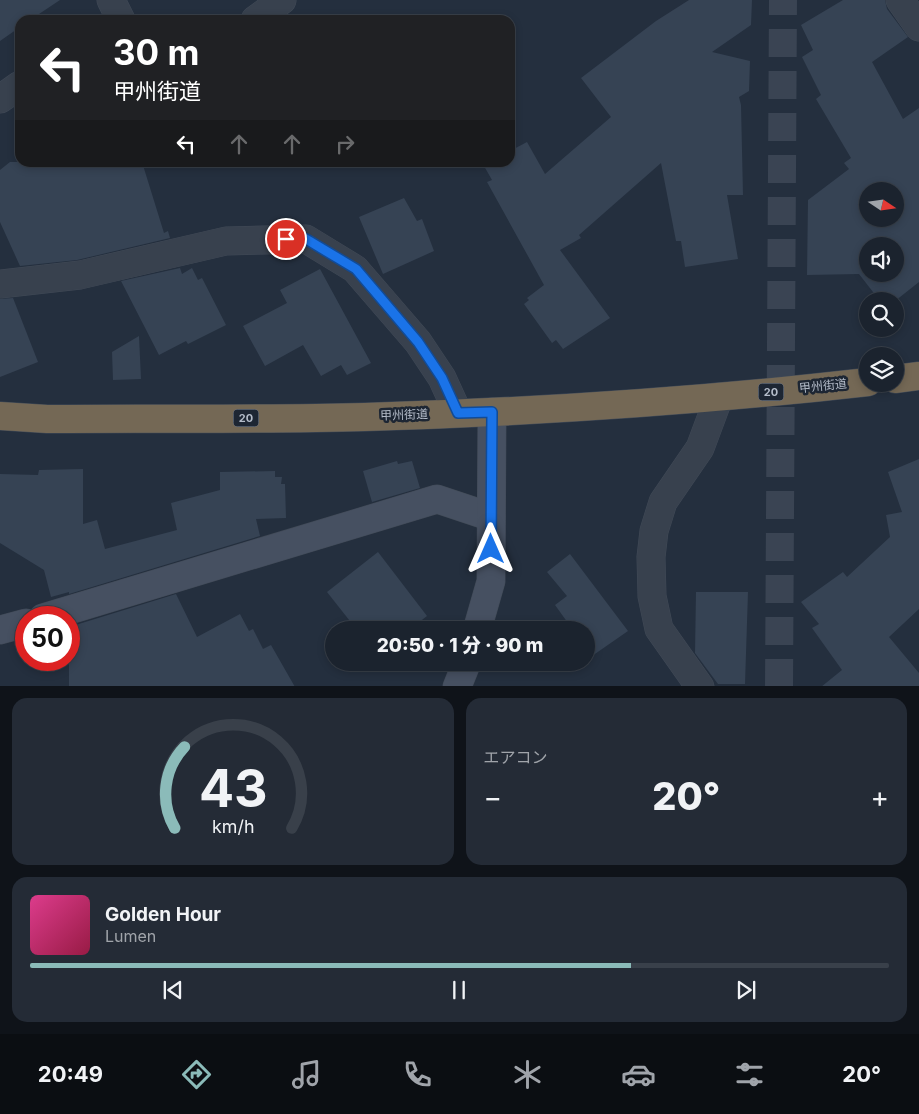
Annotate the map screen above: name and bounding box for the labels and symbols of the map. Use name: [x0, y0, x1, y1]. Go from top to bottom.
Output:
north arrow: [859, 182, 904, 228]
pin: [265, 218, 307, 260]
street label: 甲州街道: [798, 376, 848, 395]
road number: 20: [758, 384, 784, 401]
street label: 甲州街道: [380, 406, 428, 423]
road number: 20: [234, 409, 258, 426]
position arrow: [464, 522, 516, 574]
speed limit sign: 50: [15, 606, 80, 671]

